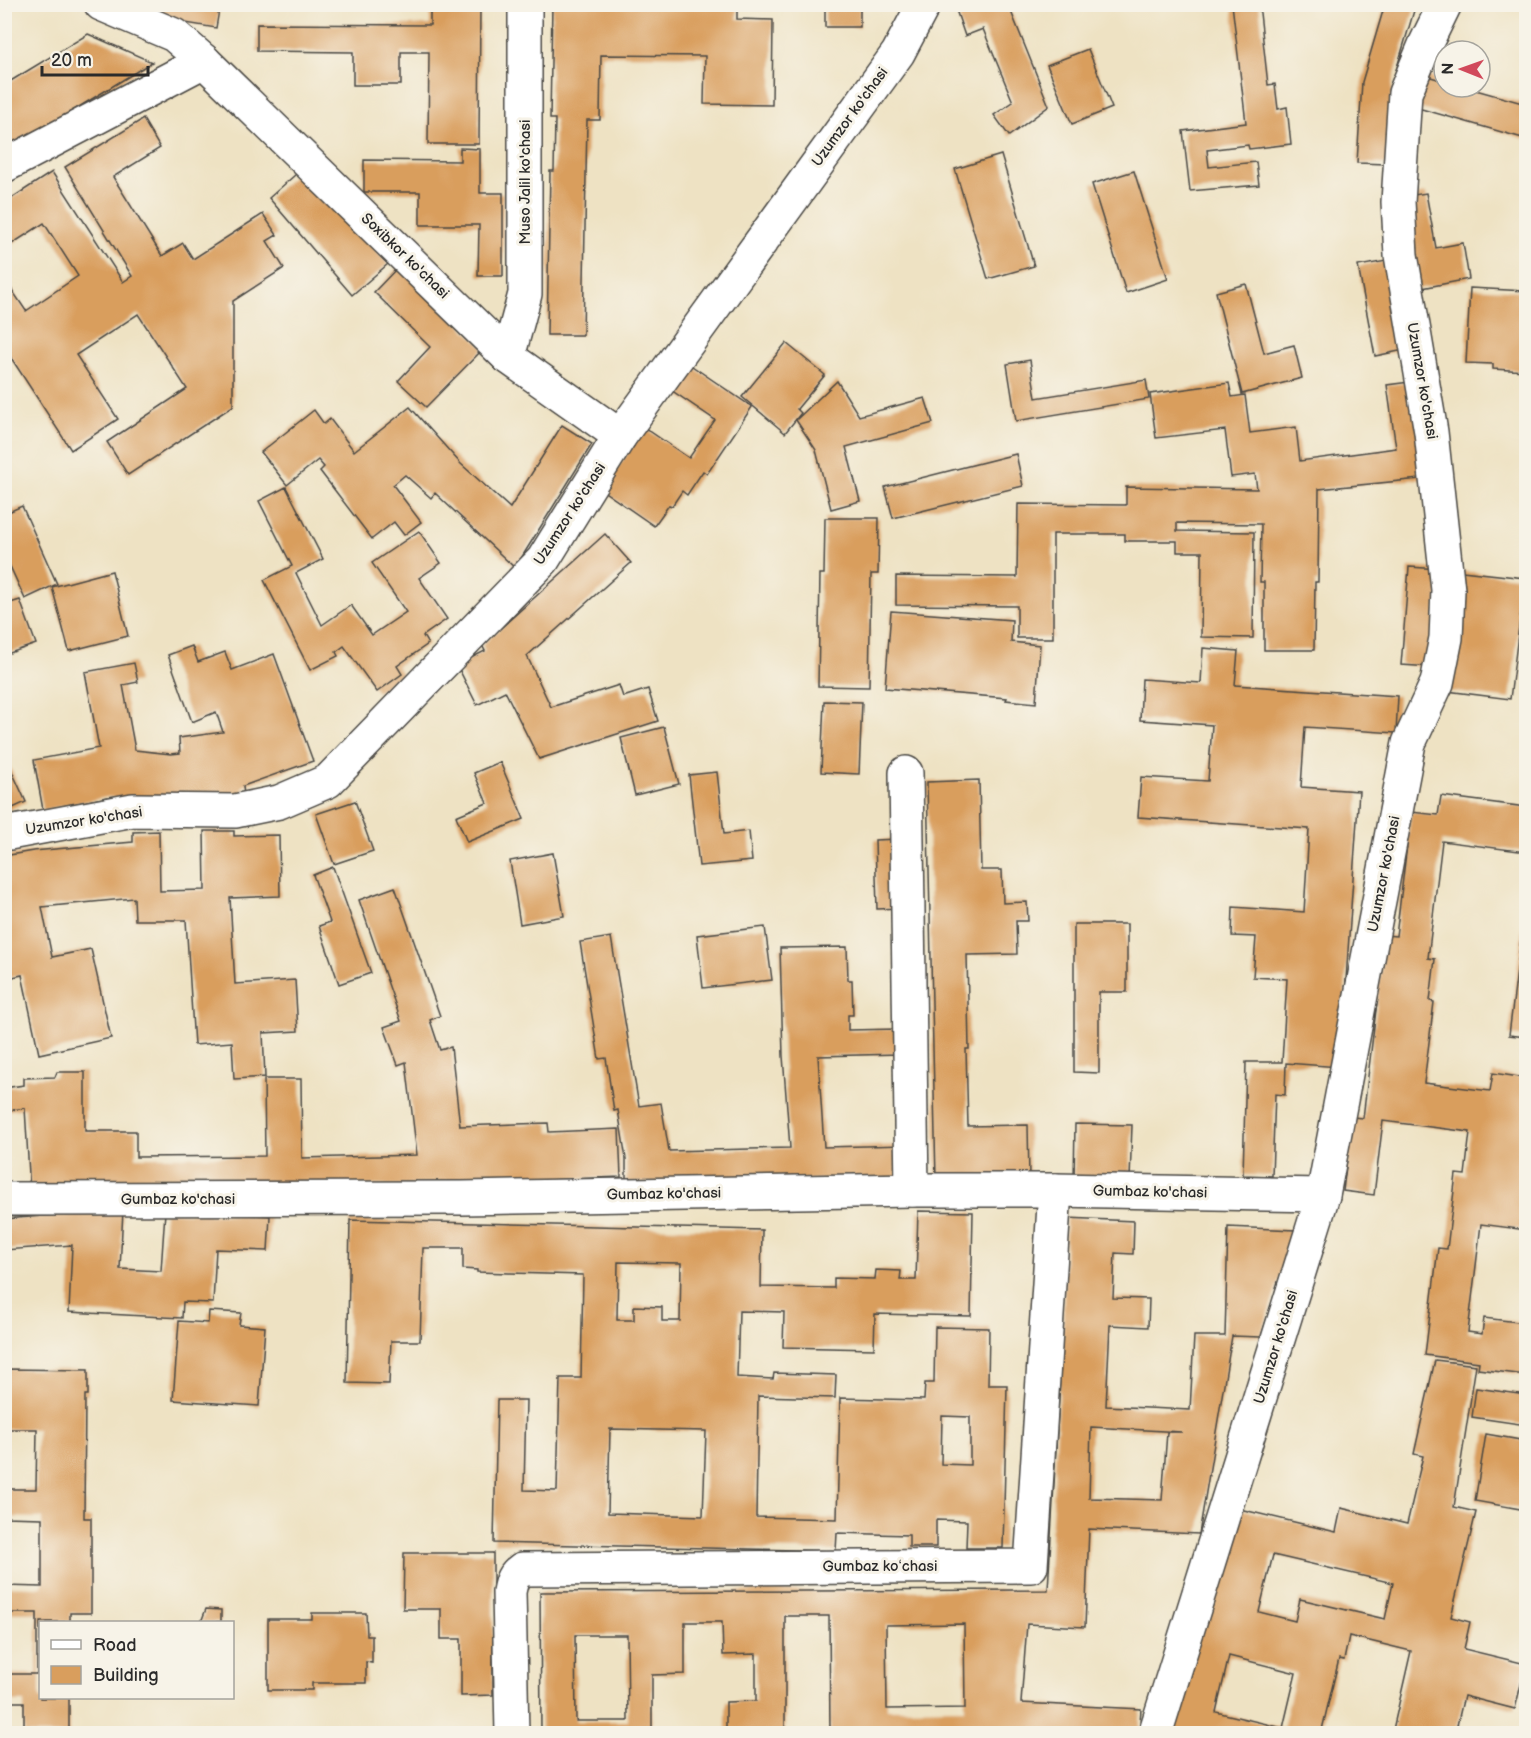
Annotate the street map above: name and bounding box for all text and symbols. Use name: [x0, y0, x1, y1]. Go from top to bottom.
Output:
scale bar: [42, 39, 148, 77]
north arrow: [1432, 39, 1492, 99]
text: 20 m: [51, 50, 92, 71]
text: N: [1439, 63, 1458, 75]
street label: Uzumzor ko'chasi: [808, 64, 892, 170]
street label: Muso Jalil ko'chasi: [516, 120, 535, 245]
street label: Soxibkor ko'chasi: [357, 209, 453, 303]
street label: Uzumzor ko'chasi: [1402, 321, 1442, 441]
street label: Uzumzor ko'chasi: [530, 459, 610, 569]
street label: Uzumzor ko'chasi: [24, 802, 144, 840]
street label: Uzumzor ko'chasi: [1363, 814, 1405, 934]
street label: Gumbaz ko'chasi: [1093, 1182, 1207, 1202]
street label: Gumbaz ko'chasi: [607, 1184, 721, 1204]
street label: Gumbaz ko'chasi: [121, 1190, 235, 1209]
street label: Uzumzor ko'chasi: [1250, 1288, 1302, 1406]
street label: Gumbaz koʻchasi: [823, 1557, 937, 1576]
legend: [39, 1621, 234, 1699]
text: Road: [93, 1635, 137, 1656]
text: Building: [93, 1665, 159, 1686]

